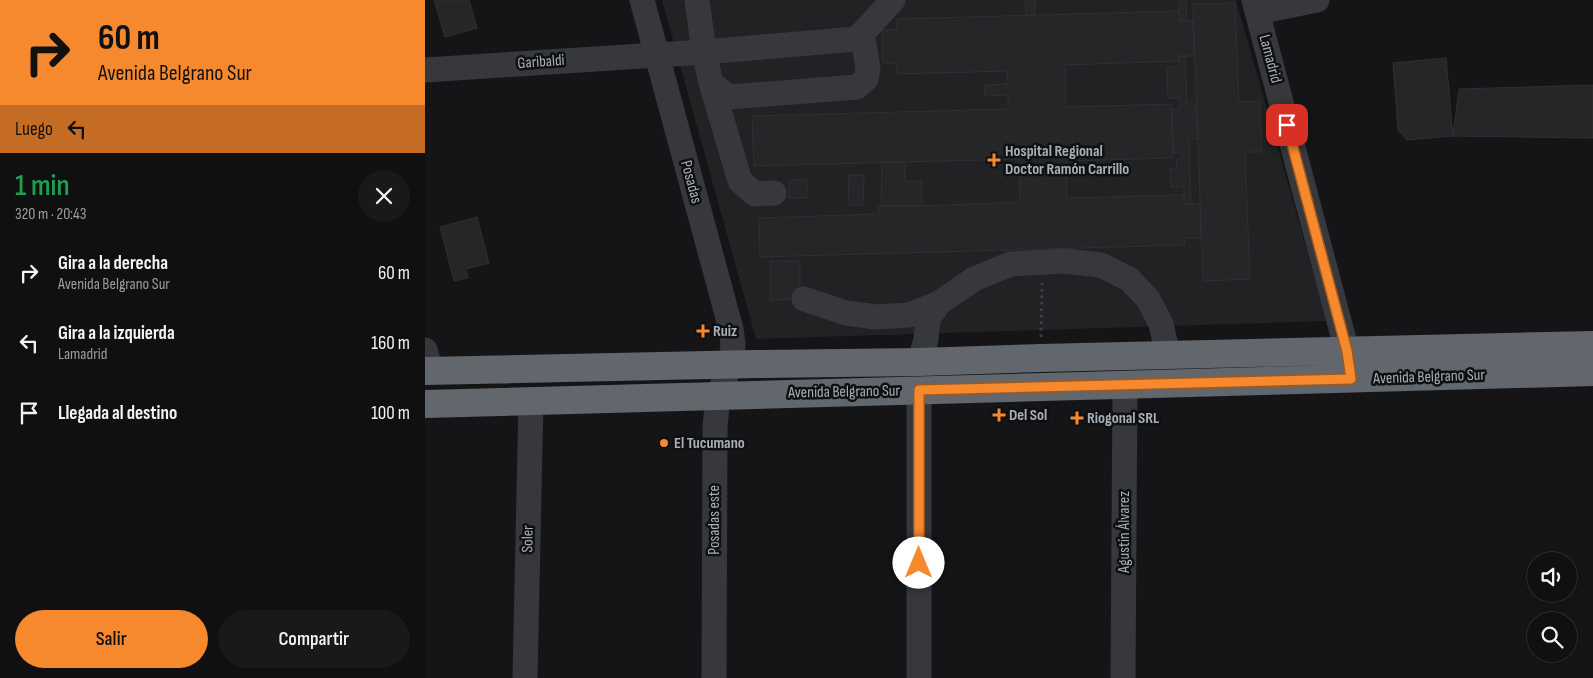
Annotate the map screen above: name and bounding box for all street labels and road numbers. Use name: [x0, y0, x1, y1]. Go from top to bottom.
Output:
street label: Lamadrid: [1254, 33, 1286, 85]
street label: Garibaldi: [517, 51, 565, 73]
street label: Posadas: [676, 158, 706, 206]
street label: Avenida Belgrano Sur: [1372, 366, 1486, 388]
street label: Avenida Belgrano Sur: [787, 382, 901, 402]
street label: Posadas este: [705, 485, 724, 555]
street label: Agustín Álvarez: [1115, 491, 1134, 574]
street label: Soler: [518, 525, 538, 553]

